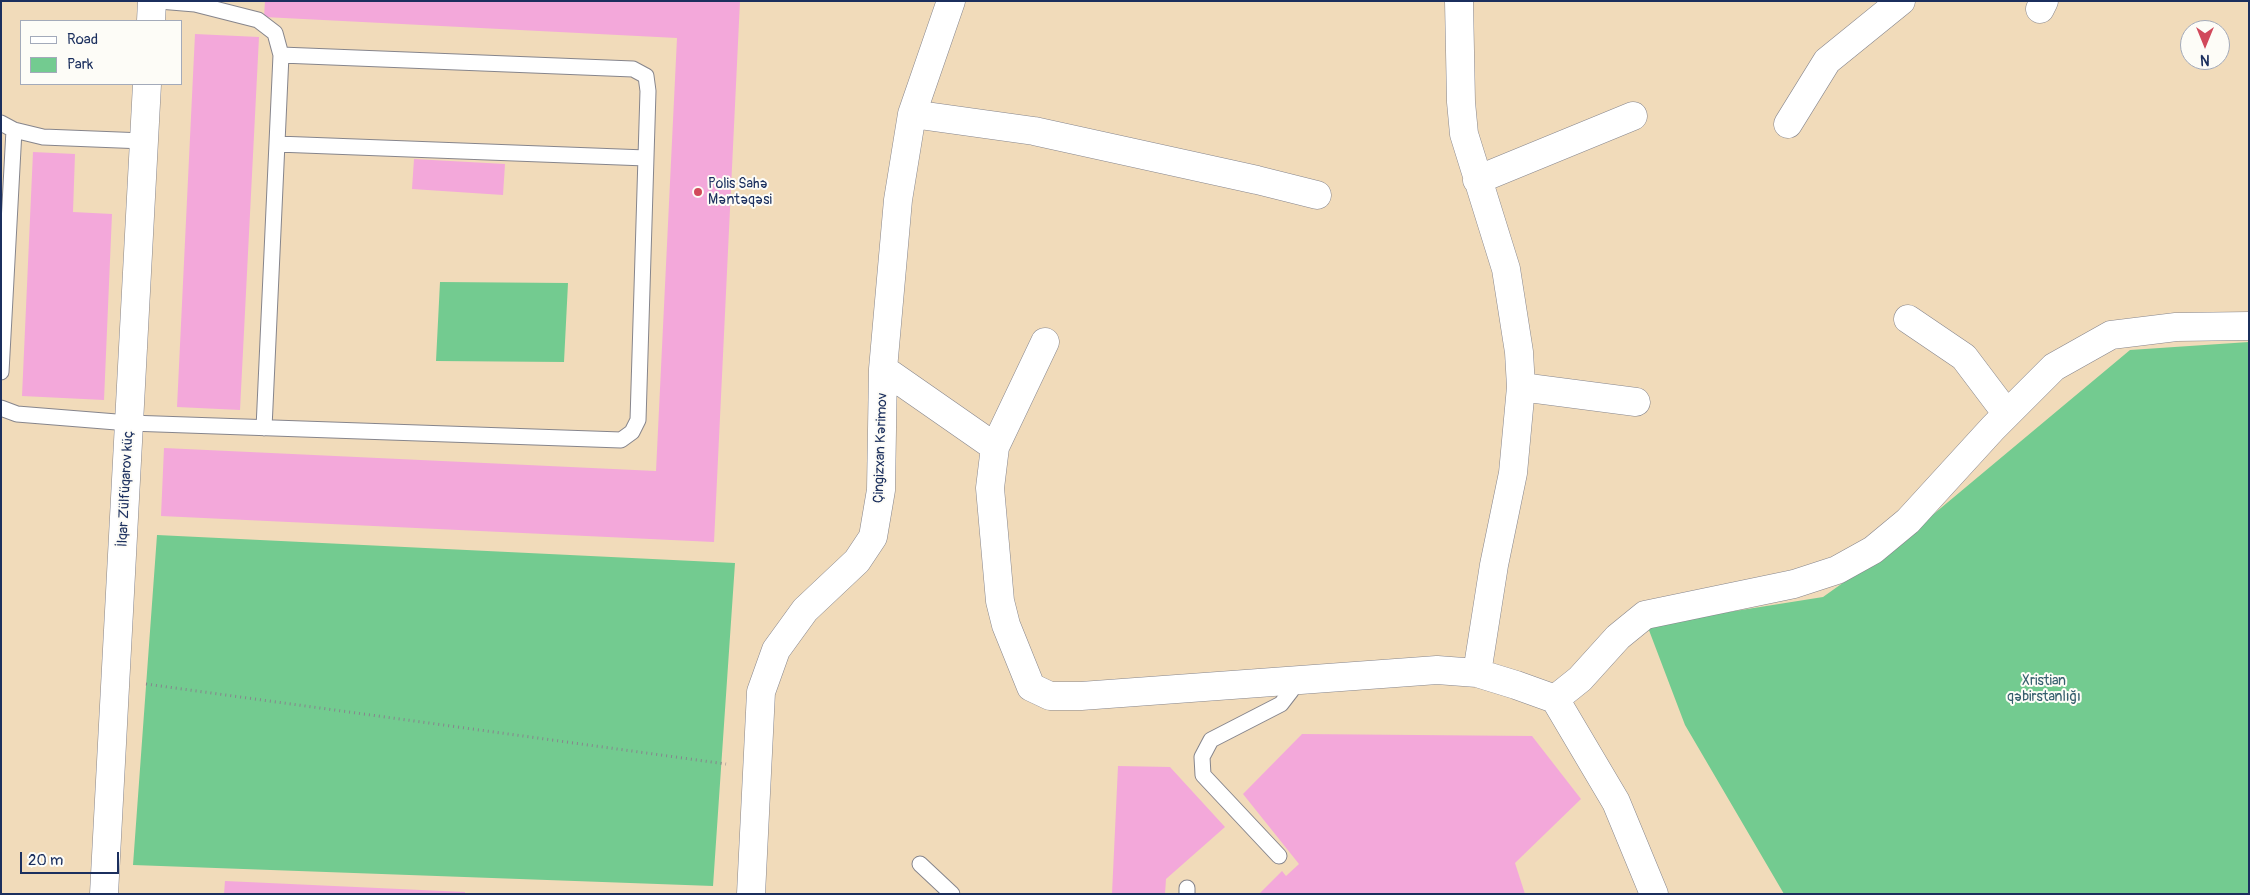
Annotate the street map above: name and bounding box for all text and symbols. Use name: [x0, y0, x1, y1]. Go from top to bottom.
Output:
legend: [20, 20, 182, 85]
north arrow: [2180, 20, 2230, 70]
text: Road: [67, 30, 98, 49]
text: N: [2200, 51, 2210, 68]
text: Park: [67, 55, 93, 74]
place label: Polis Sahə Məntəqəsi: [708, 176, 772, 208]
marker: Polis Sahə Məntəqəsi: [692, 186, 704, 198]
street label: Çingizxan Kərimov: [871, 393, 891, 503]
street label: İlqar Zülfüqarov küç: [115, 430, 137, 548]
park label: Xristian qəbirstanlığı: [2007, 673, 2081, 706]
scale bar: [22, 842, 121, 874]
text: 20 m: [28, 851, 63, 870]

